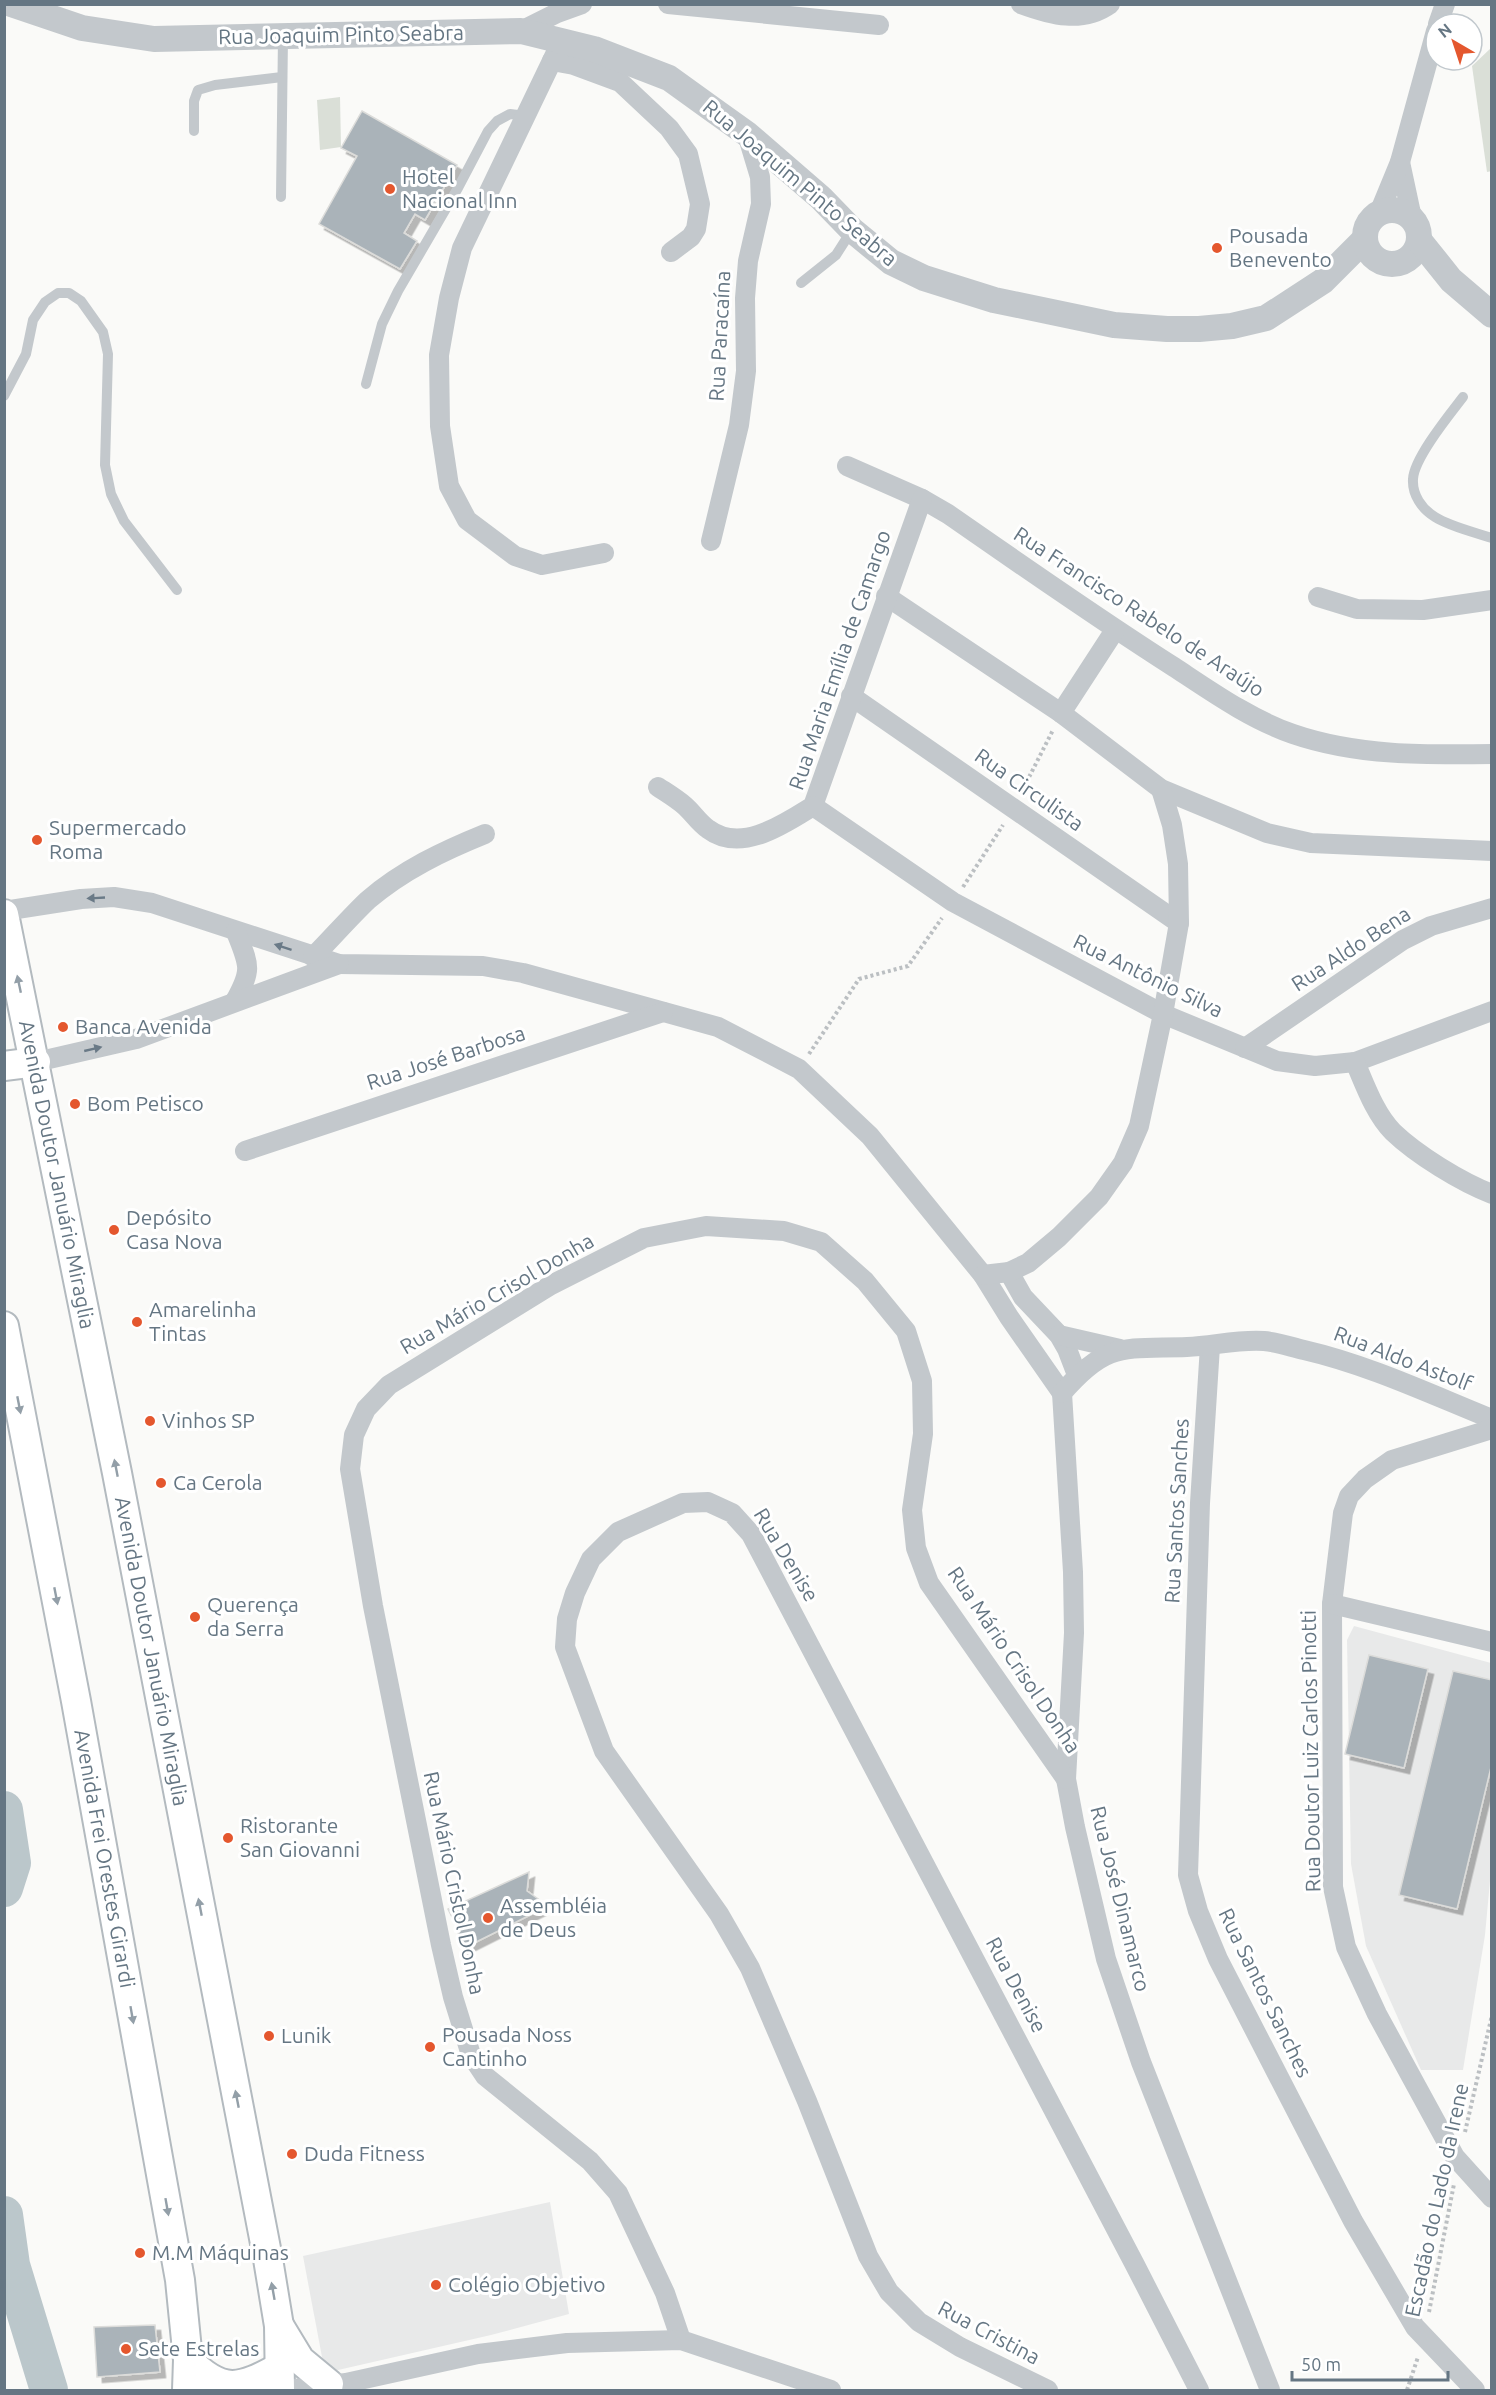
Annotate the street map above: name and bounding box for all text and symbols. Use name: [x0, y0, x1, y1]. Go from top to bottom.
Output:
north arrow: [1424, 12, 1484, 72]
street label: Rua Joaquim Pinto Seabra: [218, 20, 464, 48]
text: N: [1434, 20, 1455, 41]
street label: Rua Joaquim Pinto Seabra: [699, 94, 902, 270]
place label: Hotel Nacional Inn: [402, 164, 517, 212]
marker: Hotel Nacional Inn: [383, 182, 397, 196]
place label: Pousada Benevento: [1229, 223, 1332, 271]
marker: Pousada Benevento: [1210, 241, 1224, 255]
street label: Rua Paracaína: [704, 270, 734, 402]
street label: Rua Francisco Rabelo de Araújo: [1010, 521, 1269, 701]
street label: Rua Maria Emília de Camargo: [783, 527, 895, 793]
street label: Rua Circulista: [971, 743, 1089, 835]
place label: Supermercado Roma: [49, 815, 187, 863]
marker: Supermercado Roma: [30, 833, 44, 847]
one-way arrow: [86, 893, 105, 903]
street label: Rua Aldo Bena: [1287, 901, 1414, 996]
street label: Rua Antônio Silva: [1070, 928, 1227, 1022]
one-way arrow: [274, 942, 292, 952]
one-way arrow: [14, 975, 24, 994]
place label: Banca Avenida: [75, 1014, 212, 1038]
street label: Avenida Doutor Januário Miraglia: [15, 1018, 101, 1331]
marker: Banca Avenida: [56, 1020, 70, 1034]
street label: Rua José Barbosa: [363, 1020, 528, 1094]
one-way arrow: [84, 1044, 103, 1053]
place label: Bom Petisco: [87, 1091, 204, 1115]
marker: Bom Petisco: [68, 1097, 82, 1111]
place label: Depósito Casa Nova: [126, 1205, 223, 1253]
marker: Depósito Casa Nova: [107, 1223, 121, 1237]
street label: Rua Mário Crisol Donha: [395, 1228, 598, 1358]
place label: Amarelinha Tintas: [149, 1297, 256, 1345]
marker: Amarelinha Tintas: [130, 1315, 144, 1329]
street label: Rua Aldo Astolf: [1331, 1321, 1477, 1396]
one-way arrow: [15, 1395, 24, 1414]
place label: Vinhos SP: [162, 1408, 255, 1432]
marker: Vinhos SP: [143, 1414, 157, 1428]
street label: Rua Santos Sanches: [1159, 1418, 1193, 1604]
one-way arrow: [111, 1459, 120, 1478]
place label: Ca Cerola: [173, 1470, 263, 1494]
marker: Ca Cerola: [154, 1476, 168, 1490]
street label: Avenida Doutor Januário Miraglia: [111, 1495, 194, 1808]
street label: Rua Denise: [750, 1503, 824, 1606]
street label: Rua Mário Crisol Donha: [944, 1562, 1086, 1757]
one-way arrow: [52, 1587, 61, 1606]
place label: Querença da Serra: [207, 1592, 299, 1640]
marker: Querença da Serra: [188, 1610, 202, 1624]
street label: Rua Doutor Luiz Carlos Pinotti: [1296, 1610, 1324, 1892]
street label: Avenida Frei Orestes Girardi: [70, 1727, 140, 1990]
street label: Rua Mário Cristol Donha: [420, 1769, 490, 1997]
street label: Rua José Dinamarco: [1086, 1803, 1156, 1994]
place label: Ristorante San Giovanni: [240, 1813, 360, 1861]
marker: Ristorante San Giovanni: [221, 1831, 235, 1845]
place label: Assembléia de Deus: [500, 1893, 607, 1941]
one-way arrow: [195, 1898, 204, 1917]
street label: Rua Santos Sanches: [1215, 1904, 1317, 2081]
marker: Assembléia de Deus: [481, 1911, 495, 1925]
street label: Rua Denise: [982, 1933, 1052, 2036]
one-way arrow: [128, 2006, 137, 2025]
place label: Pousada Noss Cantinho: [442, 2022, 572, 2070]
place label: Lunik: [281, 2023, 332, 2047]
marker: Lunik: [262, 2029, 276, 2043]
marker: Pousada Noss Cantinho: [423, 2040, 437, 2054]
street label: Escadão do Lado da Irene: [1400, 2081, 1473, 2319]
one-way arrow: [232, 2089, 241, 2108]
place label: Duda Fitness: [304, 2141, 425, 2165]
marker: Duda Fitness: [285, 2147, 299, 2161]
one-way arrow: [162, 2198, 171, 2217]
place label: M.M Máquinas: [152, 2240, 289, 2264]
marker: M.M Máquinas: [133, 2246, 147, 2260]
place label: Colégio Objetivo: [448, 2272, 606, 2296]
marker: Colégio Objetivo: [429, 2278, 443, 2292]
one-way arrow: [268, 2281, 277, 2300]
street label: Rua Cristina: [934, 2295, 1044, 2369]
place label: Sete Estrelas: [138, 2336, 259, 2360]
marker: Sete Estrelas: [119, 2342, 133, 2356]
scale bar: [1292, 2344, 1448, 2382]
text: 50 m: [1301, 2354, 1341, 2374]

